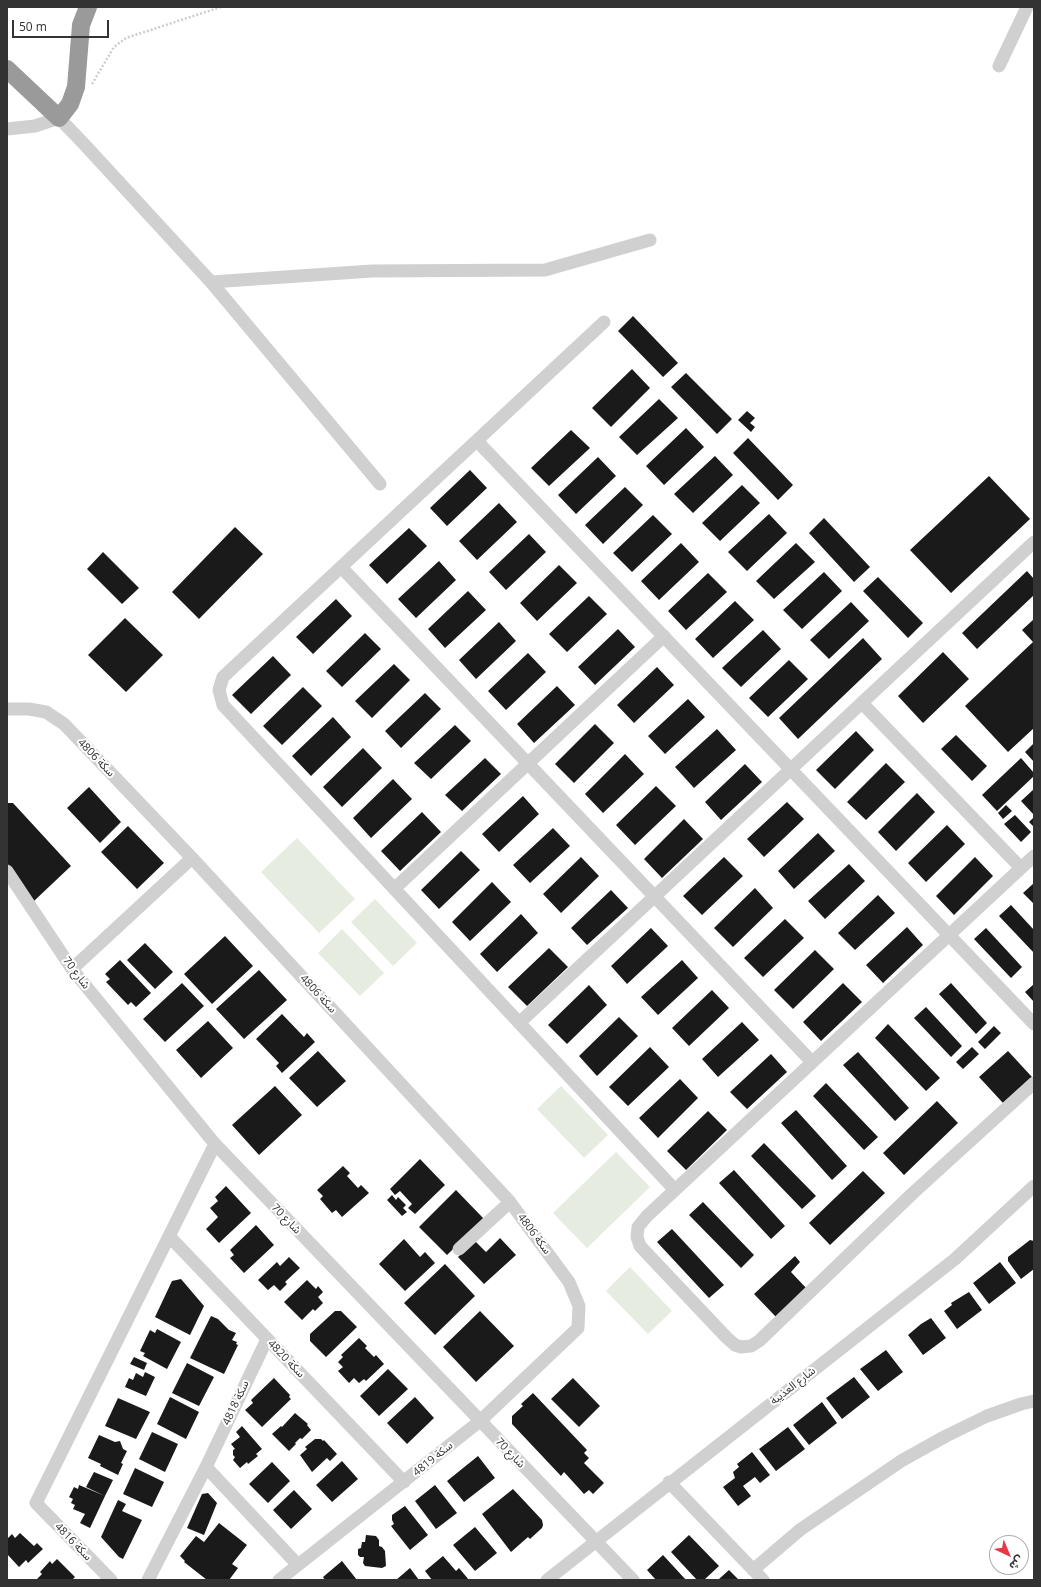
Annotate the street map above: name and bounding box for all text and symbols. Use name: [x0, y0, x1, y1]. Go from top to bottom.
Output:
scale bar: [14, 12, 111, 38]
text: 50 m: [19, 18, 47, 35]
street label: سكة 4806: [75, 736, 117, 780]
street label: شارع 70: [60, 954, 92, 992]
street label: سكة 4806: [297, 972, 339, 1016]
street label: شارع 70: [268, 1201, 304, 1237]
street label: سكة 4806: [514, 1211, 554, 1257]
street label: سكة 4820: [265, 1337, 307, 1381]
street label: شارع العذيبة: [768, 1364, 818, 1408]
street label: سكة 4818: [220, 1379, 252, 1427]
street label: شارع 70: [492, 1435, 528, 1471]
street label: سكة 4819: [410, 1439, 456, 1479]
street label: سكة 4816: [52, 1520, 94, 1564]
north arrow: [989, 1535, 1029, 1575]
text: ش: [1006, 1553, 1028, 1574]

